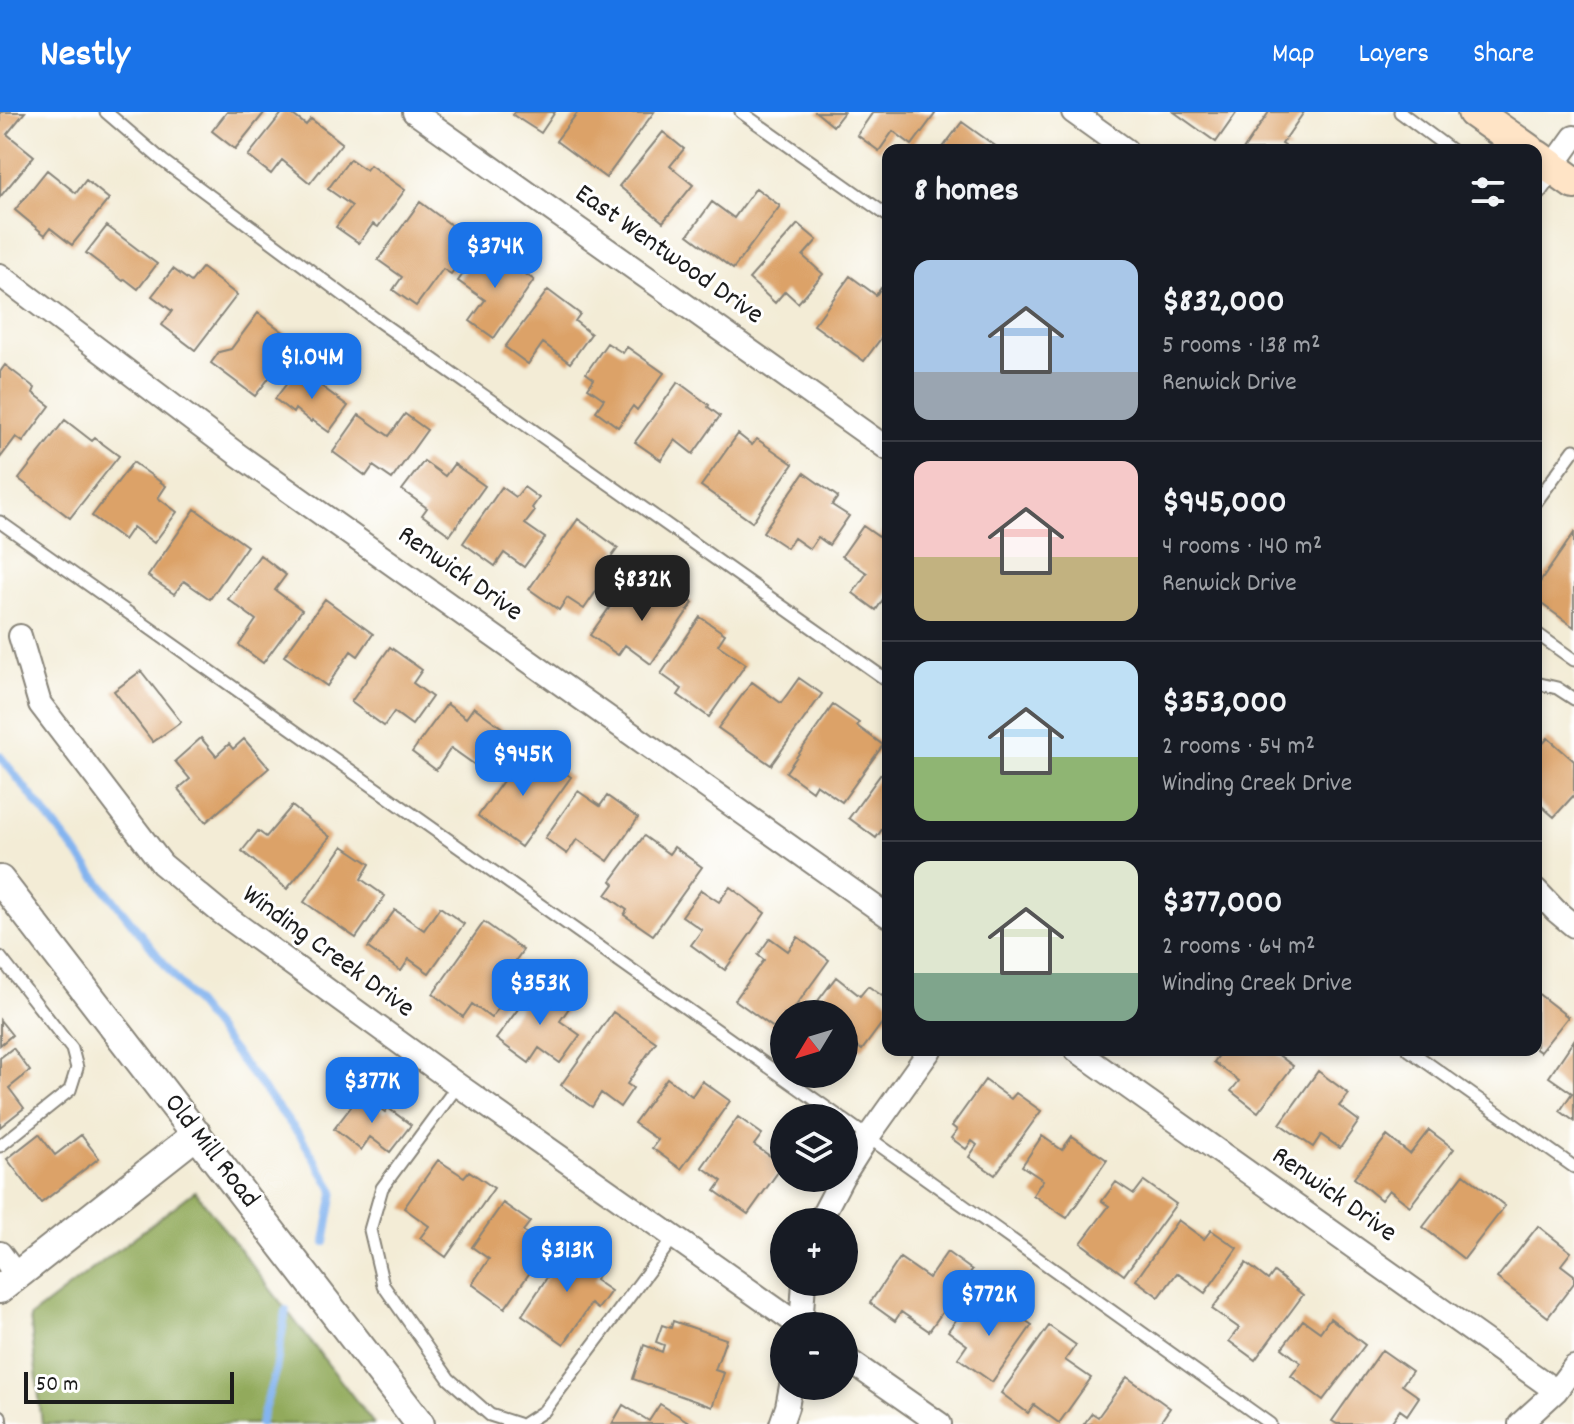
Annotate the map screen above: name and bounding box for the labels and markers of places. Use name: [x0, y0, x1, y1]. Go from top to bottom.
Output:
pin: $374K: [439, 222, 551, 290]
pin: $1.04M: [247, 333, 377, 401]
pin: $832K: [586, 555, 698, 623]
pin: $945K: [467, 730, 579, 798]
pin: $353K: [484, 959, 596, 1027]
pin: $377K: [316, 1057, 428, 1125]
pin: $313K: [511, 1226, 623, 1294]
pin: $772K: [933, 1270, 1045, 1338]

